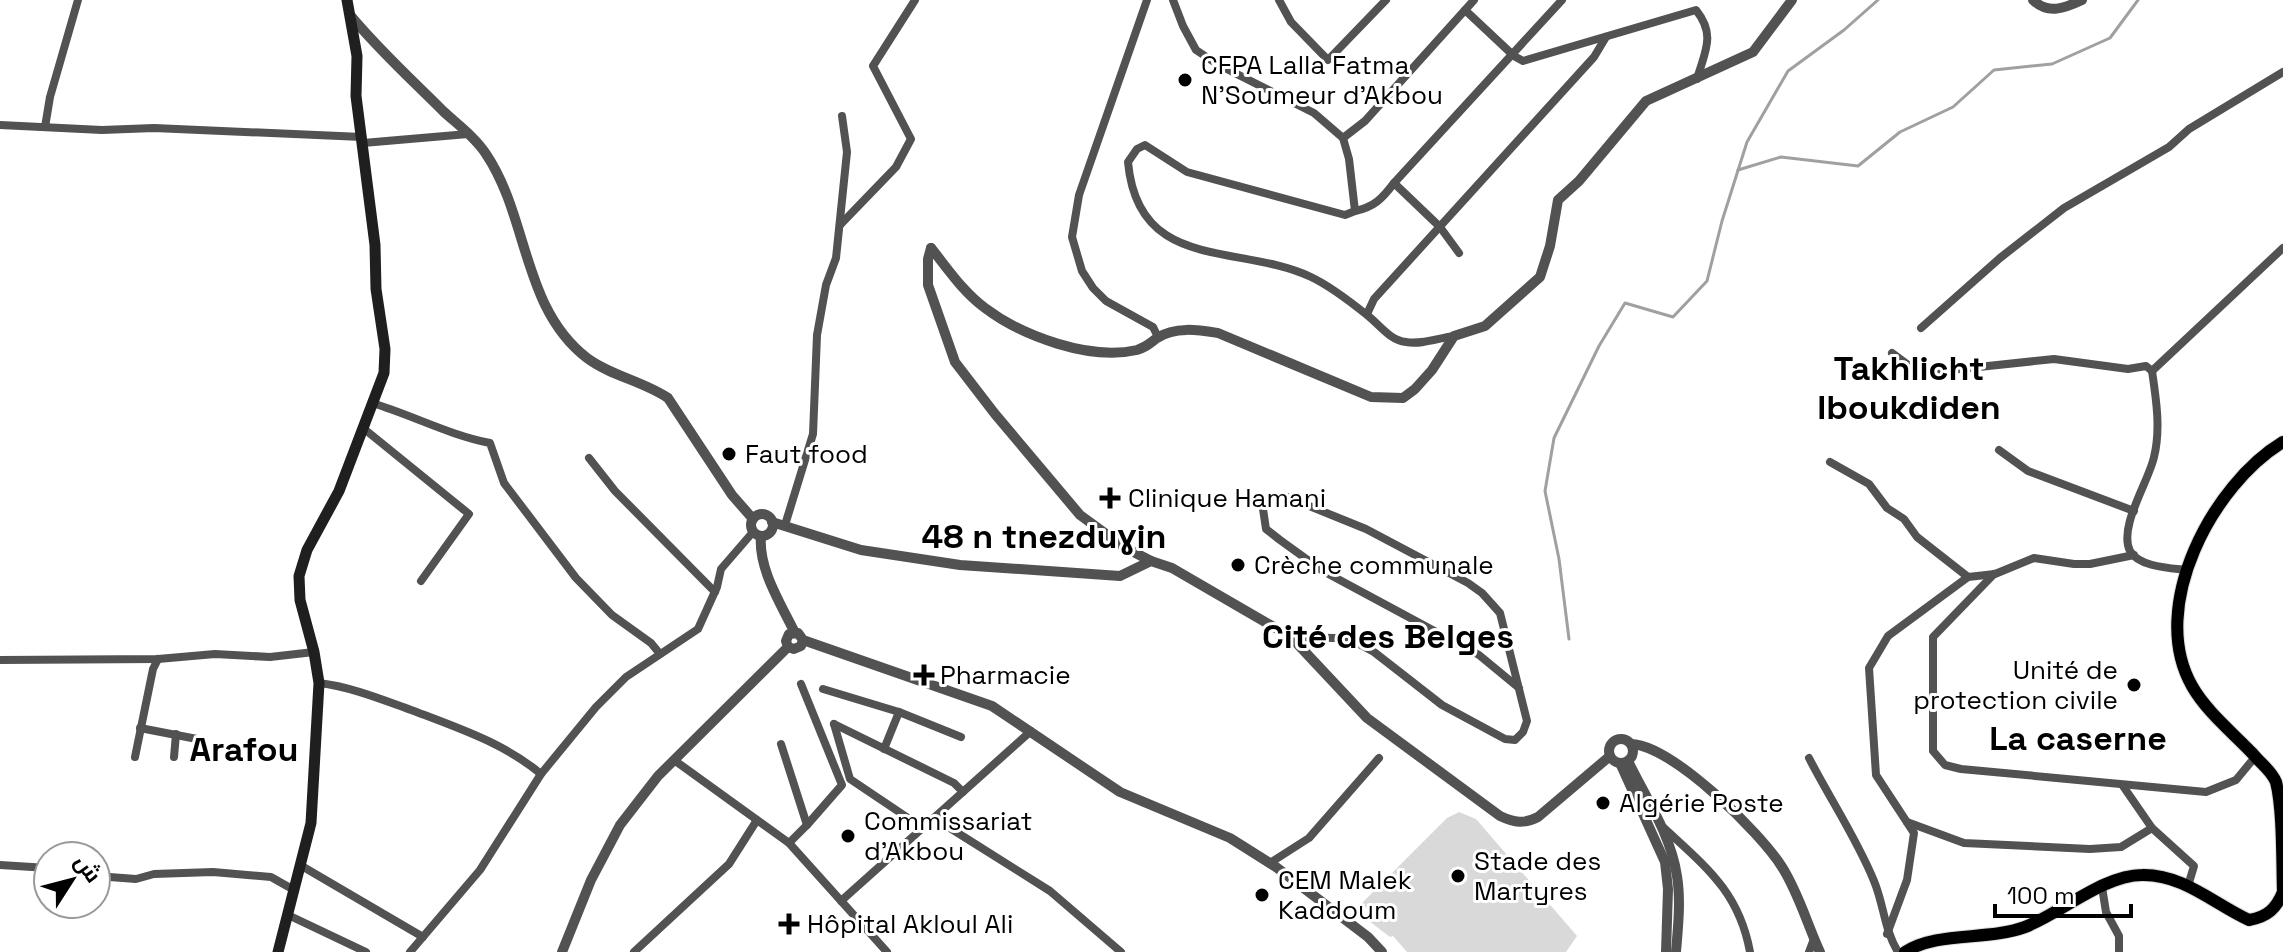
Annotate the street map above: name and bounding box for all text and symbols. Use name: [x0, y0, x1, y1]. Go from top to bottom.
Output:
place label: CFPA Lalla Fatma N'Soumeur d'Akbou: [1201, 48, 1443, 112]
marker: CFPA Lalla Fatma N'Soumeur d'Akbou: [1176, 71, 1194, 89]
district label: Takhlicht Iboukdiden: [1817, 347, 2001, 429]
place label: Faut food: [745, 437, 868, 471]
marker: Faut food: [720, 445, 738, 463]
place label: Clinique Hamani: [1128, 481, 1326, 515]
marker: Clinique Hamani: [1099, 487, 1121, 509]
district label: 48 n tnezduɣin: [922, 515, 1166, 558]
place label: Crèche communale: [1254, 548, 1494, 582]
marker: Crèche communale: [1229, 556, 1247, 574]
district label: Cité des Belges: [1262, 615, 1514, 658]
place label: Unité de protection civile: [1913, 653, 2118, 717]
place label: Pharmacie: [940, 658, 1071, 692]
marker: Pharmacie: [915, 666, 933, 684]
marker: Unité de protection civile: [2125, 676, 2143, 694]
district label: La caserne: [1989, 717, 2167, 760]
district label: Arafou: [189, 728, 299, 771]
place label: Algérie Poste: [1619, 786, 1784, 820]
marker: Algérie Poste: [1594, 794, 1612, 812]
place label: Commissariat d'Akbou: [864, 804, 1032, 868]
marker: Commissariat d'Akbou: [839, 827, 857, 845]
north arrow: [32, 840, 112, 920]
place label: Stade des Martyres: [1474, 844, 1601, 908]
text: ش: [69, 849, 108, 888]
place label: CEM Malek Kaddoum: [1278, 863, 1412, 927]
marker: Stade des Martyres: [1449, 867, 1467, 885]
scale bar: [1995, 868, 2131, 918]
text: 100 m: [2007, 880, 2075, 911]
marker: CEM Malek Kaddoum: [1253, 886, 1271, 904]
place label: Hôpital Akloul Ali: [807, 907, 1013, 941]
marker: Hôpital Akloul Ali: [778, 913, 800, 935]

